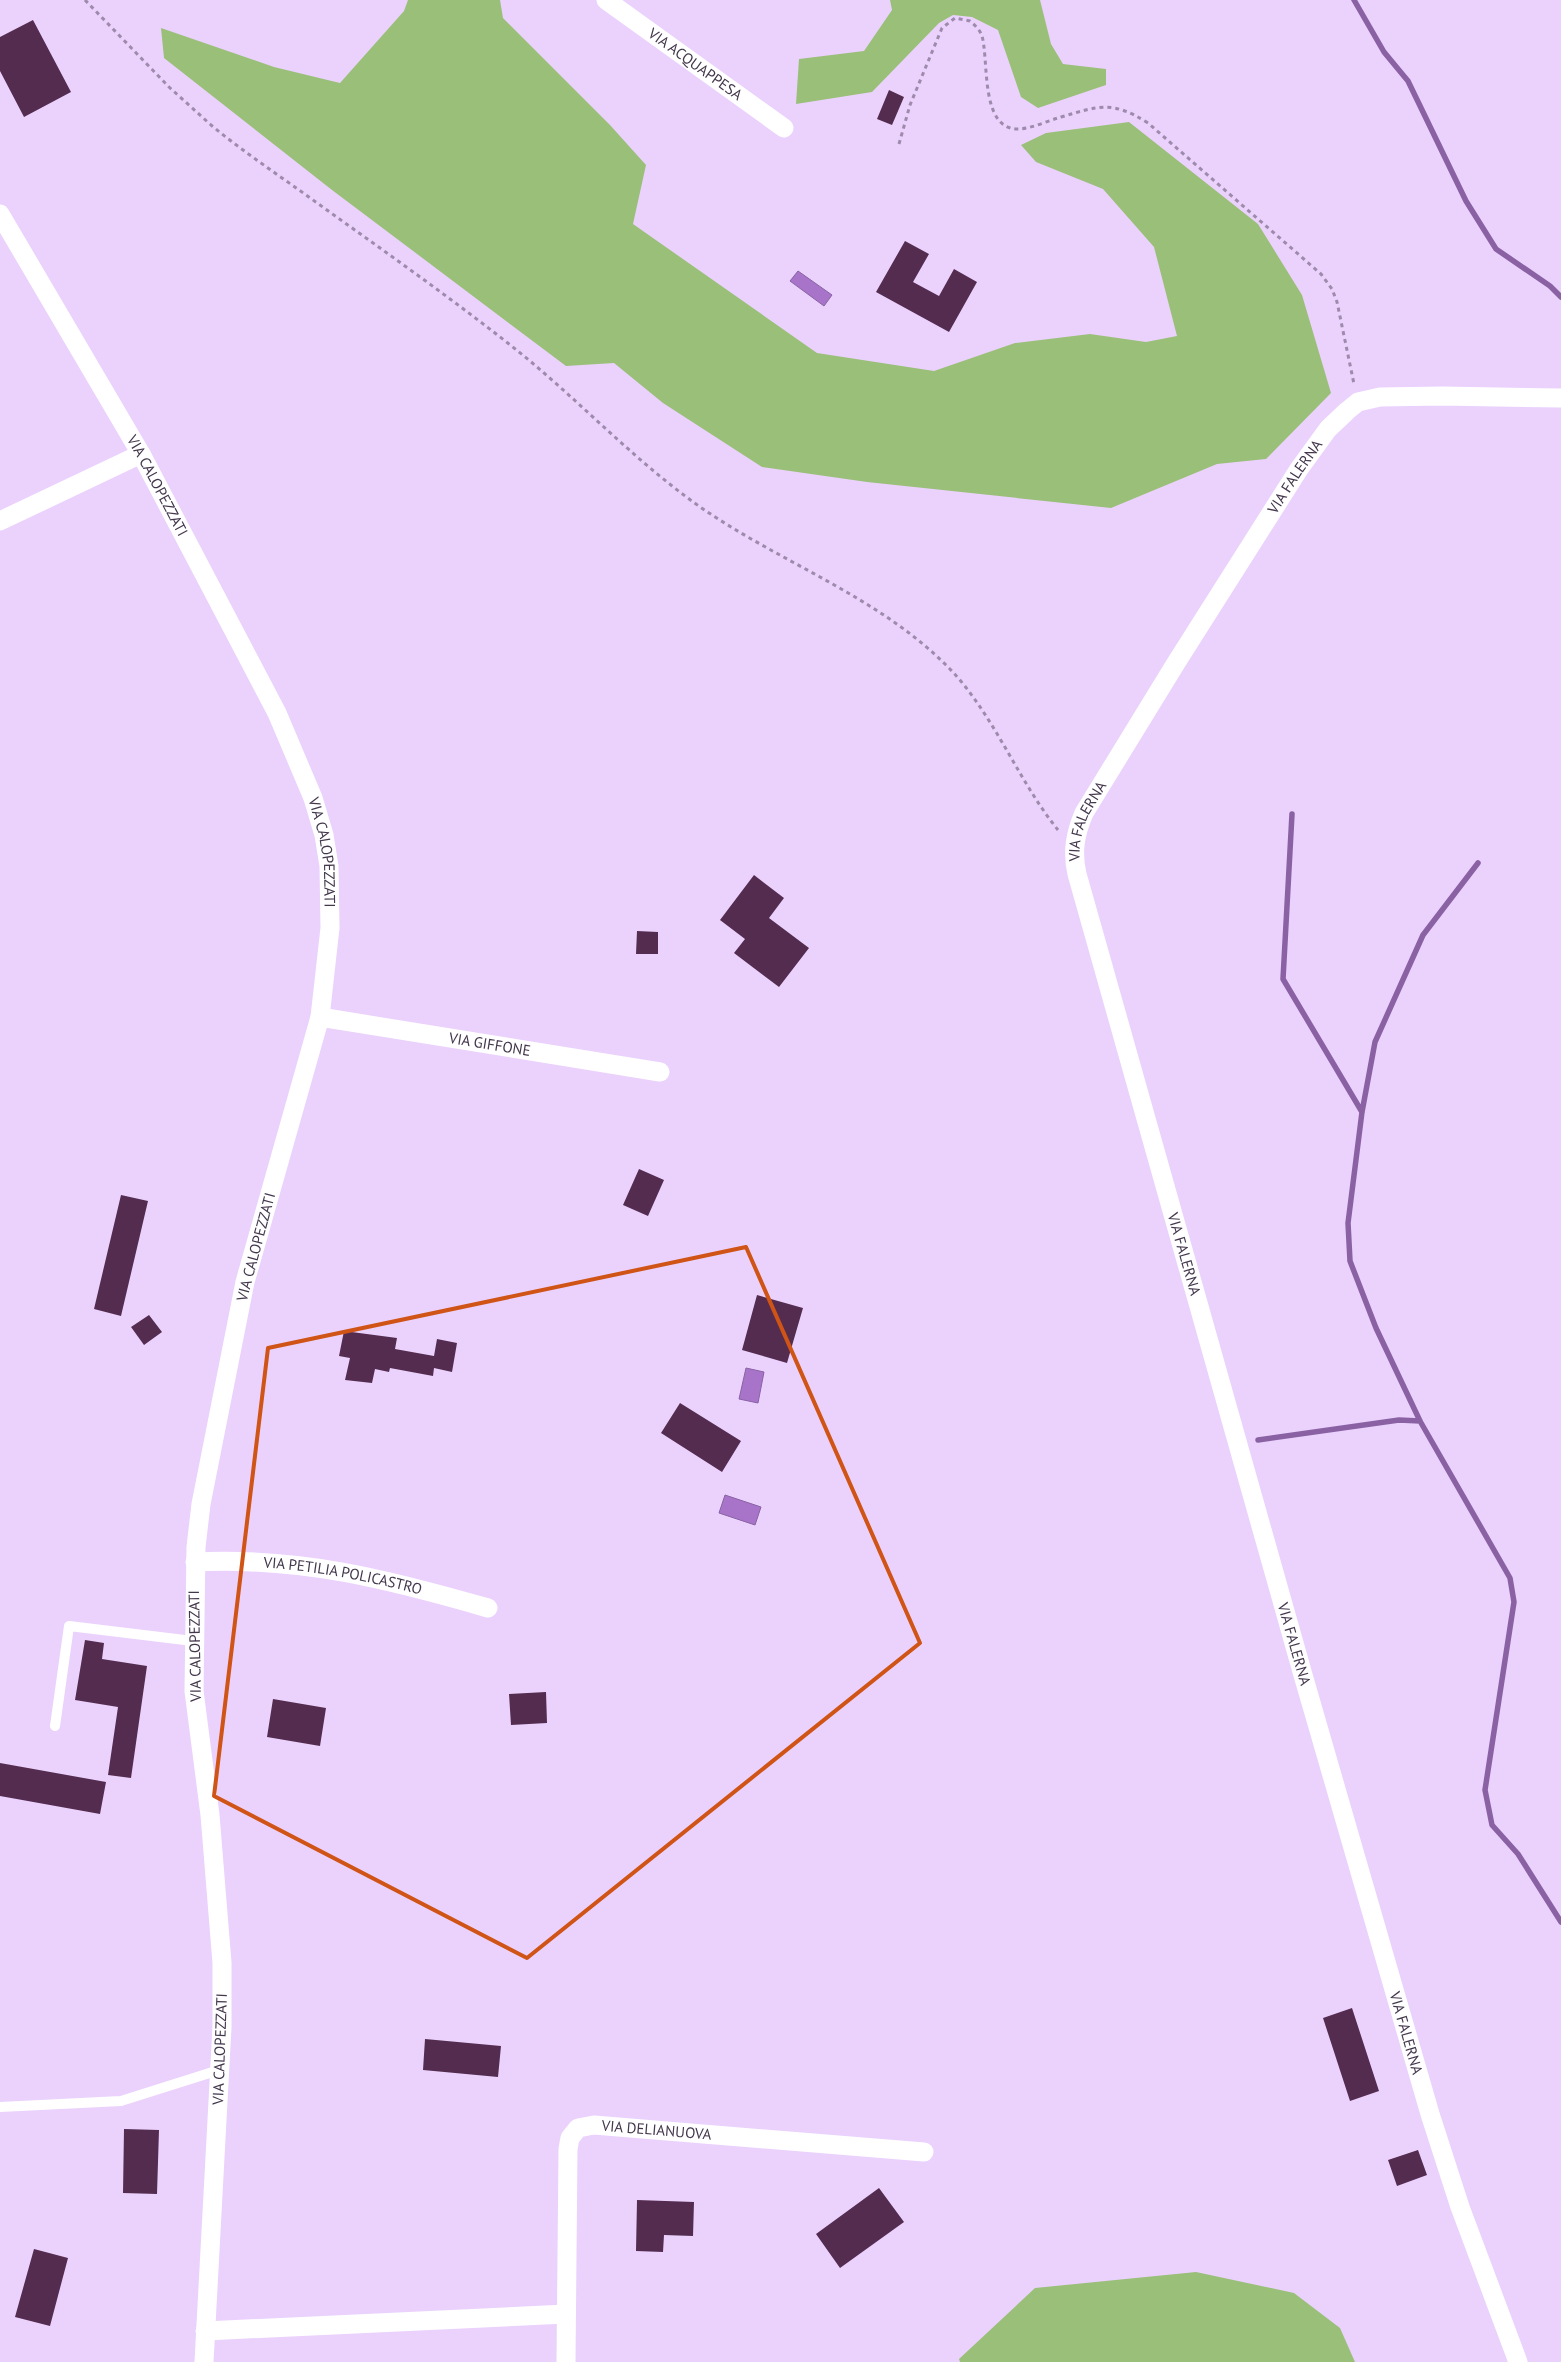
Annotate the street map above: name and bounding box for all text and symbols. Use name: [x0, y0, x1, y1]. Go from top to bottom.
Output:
street label: VIA ACQUAPPESA: [644, 23, 747, 104]
street label: VIA CALOPEZZATI: [122, 431, 192, 539]
street label: VIA FALERNA: [1263, 435, 1326, 518]
street label: VIA FALERNA: [1064, 777, 1110, 863]
street label: VIA CALOPEZZATI: [304, 794, 340, 908]
street label: VIA GIFFONE: [447, 1028, 532, 1060]
street label: VIA CALOPEZZATI: [232, 1191, 279, 1304]
street label: VIA FALERNA: [1163, 1209, 1205, 1298]
street label: VIA PETILIA POLICASTRO: [262, 1552, 424, 1598]
street label: VIA CALOPEZZATI: [184, 1590, 205, 1703]
street label: VIA FALERNA: [1273, 1599, 1315, 1688]
street label: VIA FALERNA: [1385, 1988, 1427, 2077]
street label: VIA CALOPEZZATI: [208, 1993, 231, 2106]
street label: VIA DELIANUOVA: [600, 2116, 713, 2144]

